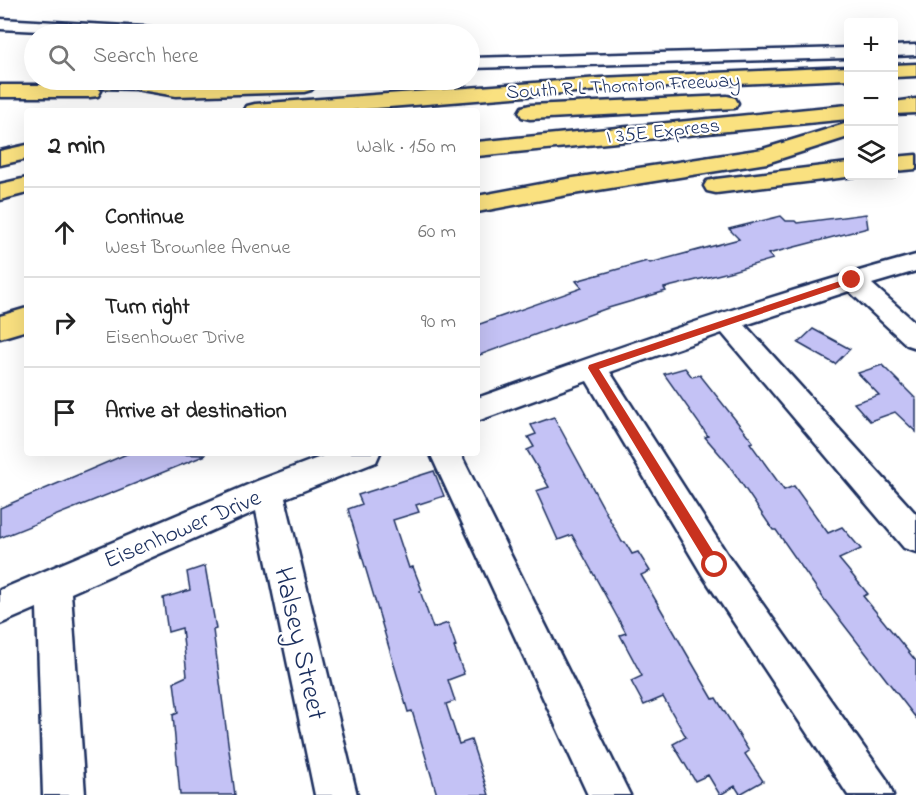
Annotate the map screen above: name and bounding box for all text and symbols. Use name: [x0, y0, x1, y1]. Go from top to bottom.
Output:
map controls: [844, 18, 898, 180]
button: +: [844, 18, 898, 72]
search box: [24, 24, 480, 90]
icon: search: [45, 41, 78, 74]
text: Search here: [93, 41, 198, 73]
street label: South R L Thornton Freeway: [505, 67, 741, 108]
button: −: [844, 72, 898, 126]
street label: I 35E Express: [605, 112, 721, 153]
button: layers: [844, 126, 898, 180]
text: 2 min: [48, 128, 105, 166]
text: Walk · 150 m: [356, 133, 456, 162]
text: Continue: [105, 202, 184, 234]
icon: ahead: [48, 216, 81, 249]
text: 60 m: [418, 218, 456, 247]
text: West Brownlee Avenue: [105, 234, 290, 263]
route end: [838, 266, 864, 292]
text: Turn right: [105, 292, 190, 324]
icon: right: [48, 306, 81, 339]
text: 90 m: [421, 308, 456, 337]
text: Eisenhower Drive: [105, 324, 245, 353]
icon: arrive: [48, 396, 81, 429]
text: Arrive at destination: [105, 396, 287, 428]
street label: Eisenhower Drive: [99, 481, 267, 579]
route start: [701, 551, 727, 577]
street label: Halsey Street: [261, 563, 336, 724]

